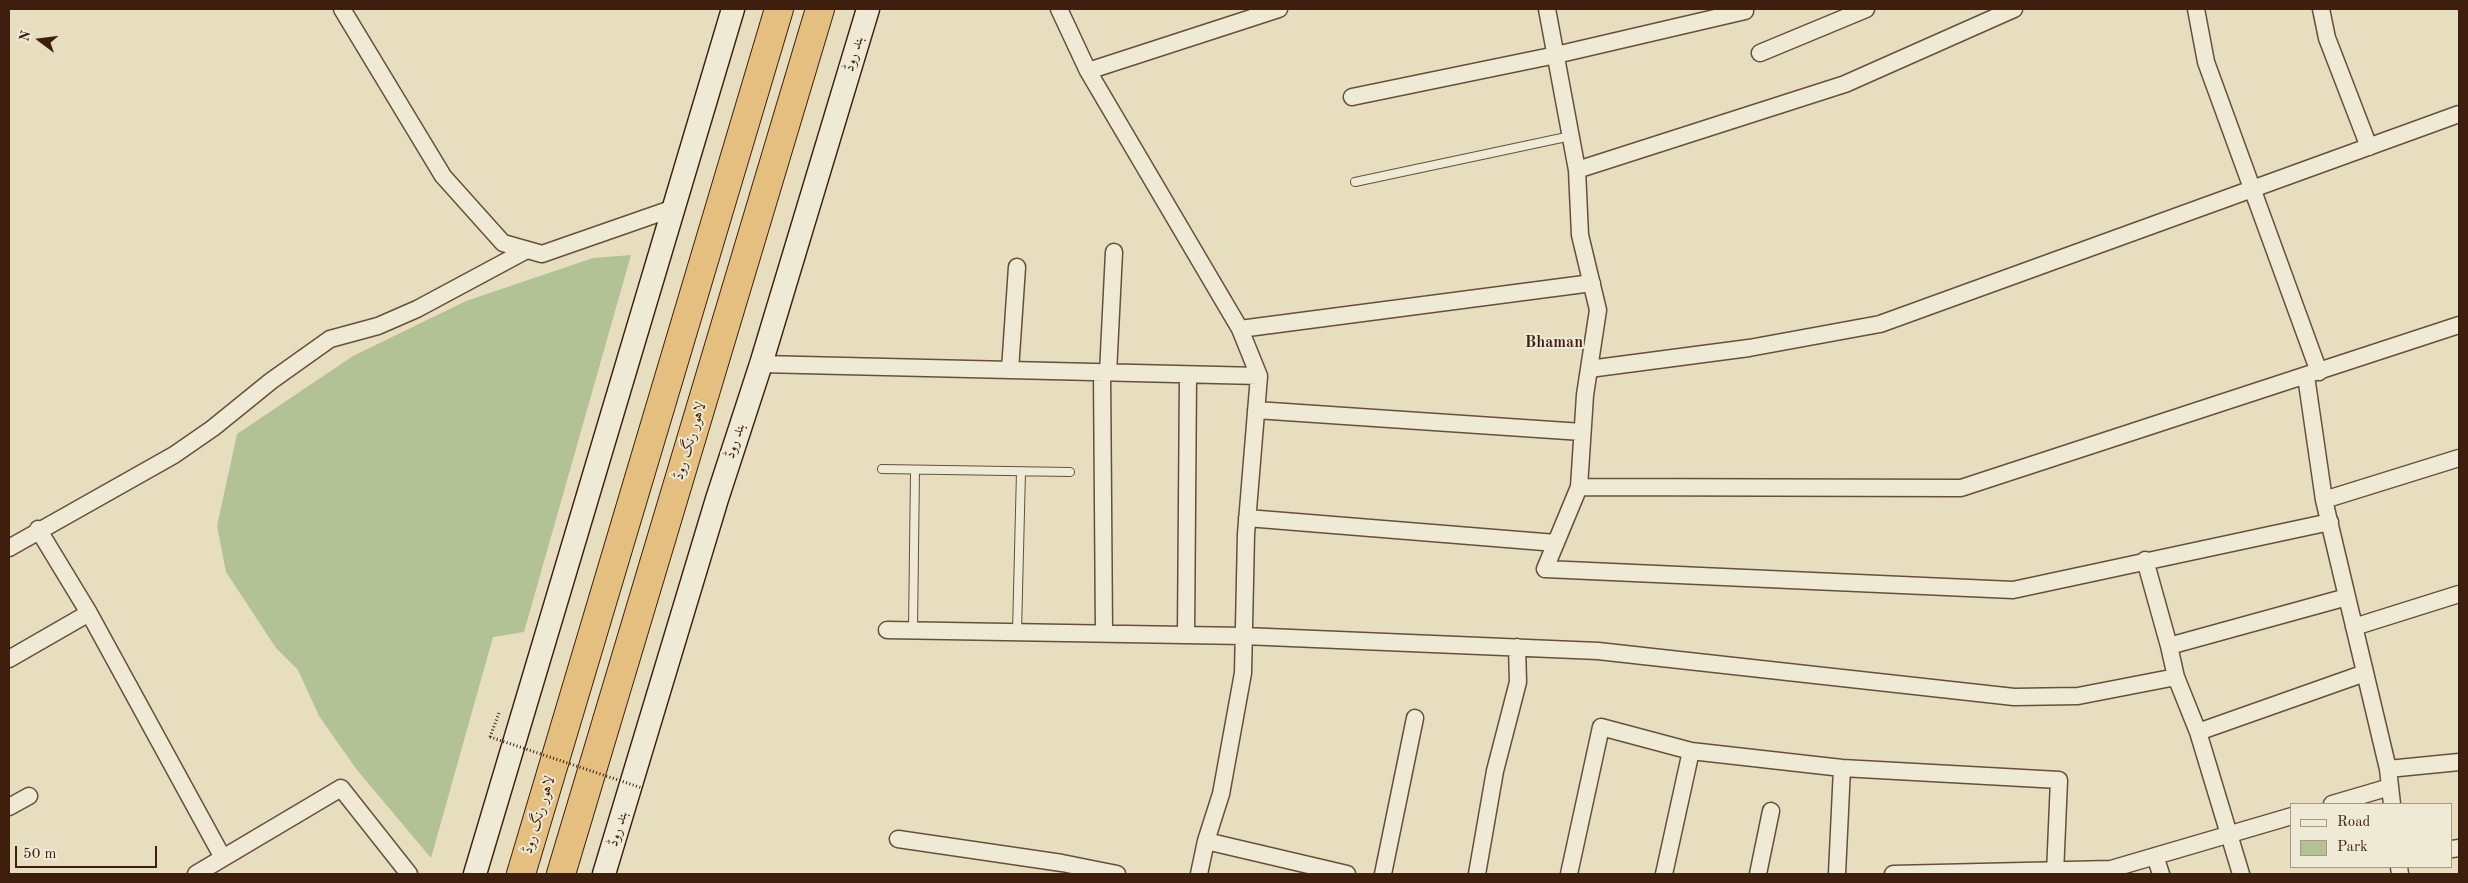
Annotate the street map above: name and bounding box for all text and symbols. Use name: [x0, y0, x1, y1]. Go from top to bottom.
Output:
north arrow: [15, 15, 65, 65]
text: N: [17, 29, 34, 43]
street label: بند روڈ: [840, 34, 868, 74]
district label: Bhaman: [1525, 333, 1583, 353]
street label: لاہور رنگ روڈ: [670, 400, 710, 482]
street label: بند روڈ: [721, 421, 749, 461]
street label: لاہور رنگ روڈ: [519, 774, 559, 856]
legend: [2290, 803, 2453, 868]
street label: بند روڈ: [604, 809, 632, 849]
text: Road: [2337, 815, 2370, 830]
scale bar: [18, 836, 160, 868]
text: Park: [2337, 840, 2368, 855]
text: 50 m: [23, 847, 57, 862]

